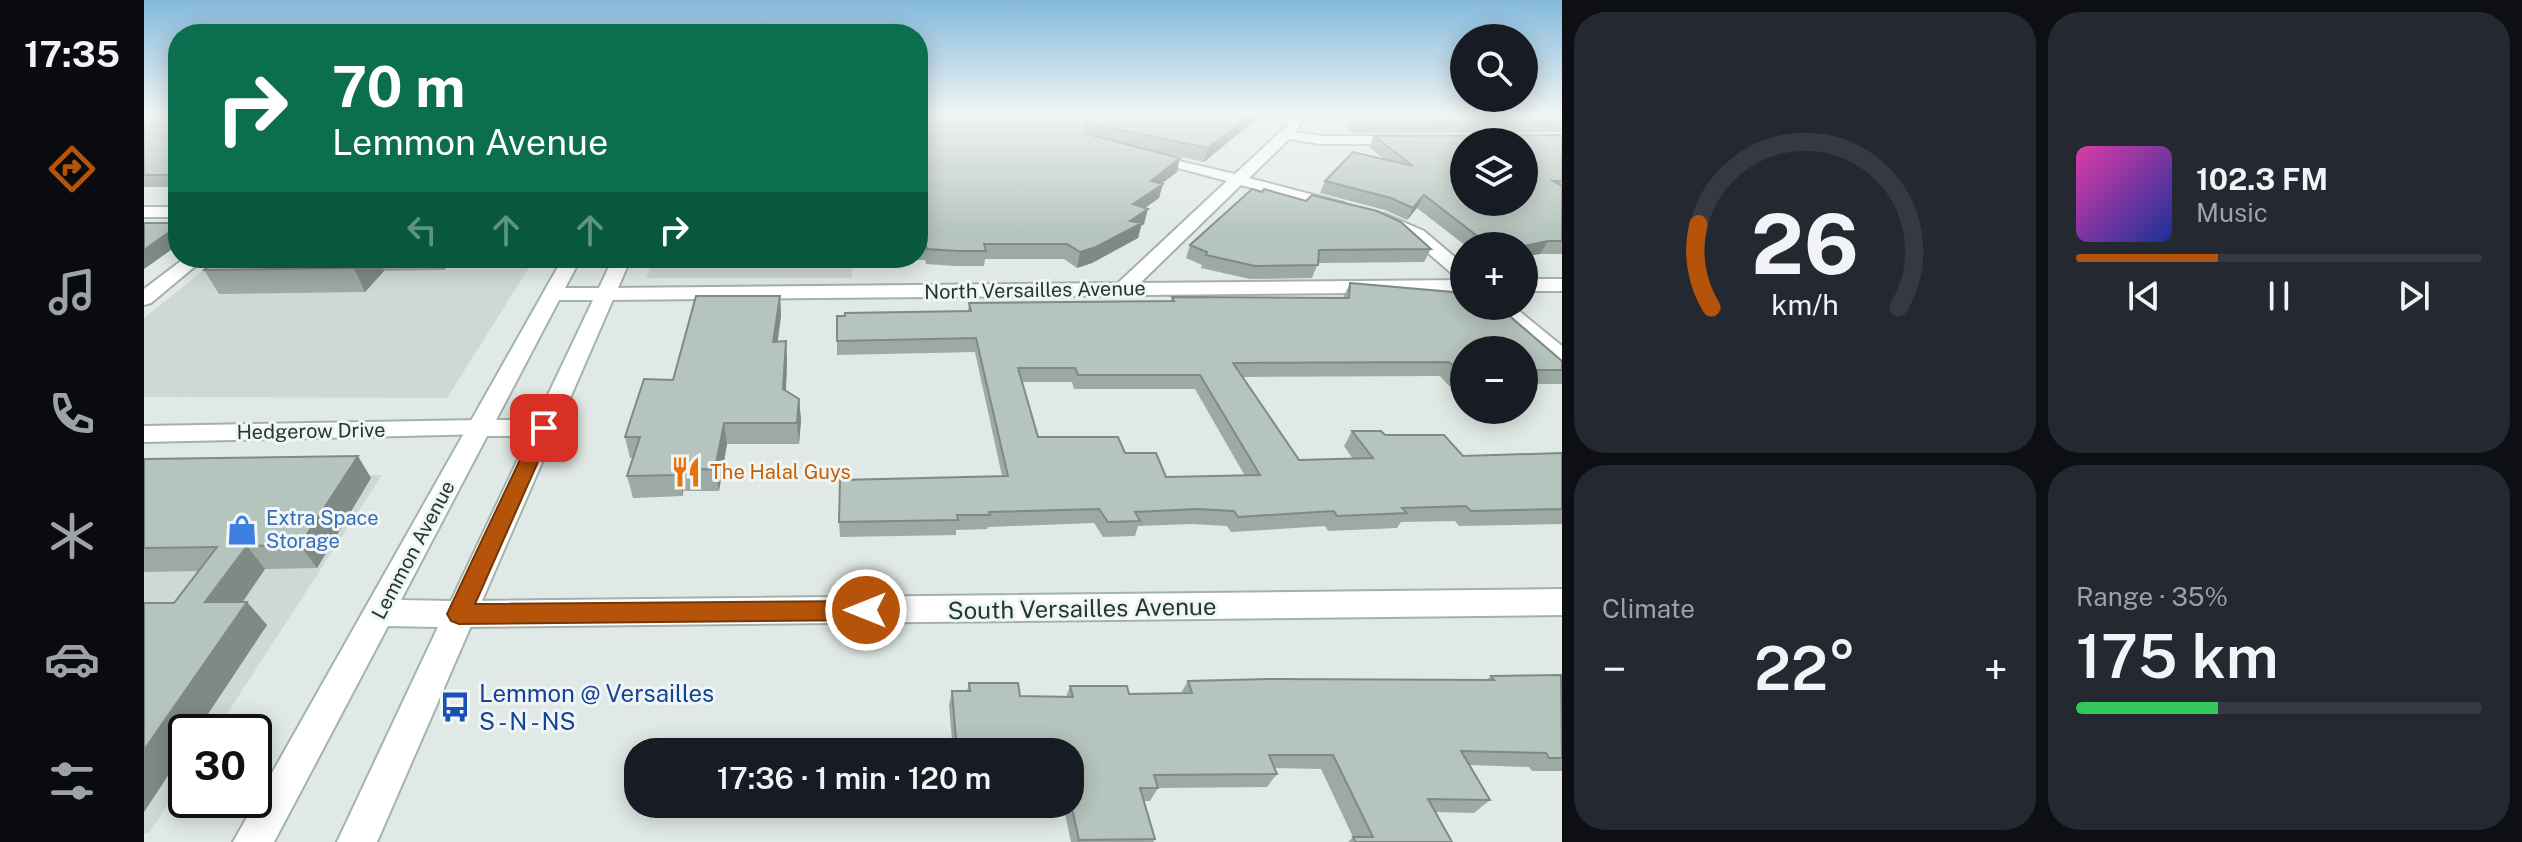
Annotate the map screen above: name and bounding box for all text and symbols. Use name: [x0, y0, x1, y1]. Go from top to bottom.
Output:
map controls: [1450, 24, 1538, 424]
button: search: [1450, 24, 1538, 112]
text: 17:35: [24, 33, 120, 75]
text: 70 m: [332, 54, 465, 120]
icon: right: [200, 56, 304, 160]
text: Lemmon Avenue: [332, 121, 608, 163]
button: layers: [1450, 128, 1538, 216]
icon: directions: [44, 141, 100, 197]
text: 102.3 FM: [2196, 161, 2328, 197]
text: 26: [1751, 195, 1859, 293]
text: Music: [2196, 197, 2268, 228]
icon: left: [400, 208, 444, 252]
icon: ahead: [484, 208, 528, 252]
icon: ahead: [568, 208, 612, 252]
icon: right: [652, 208, 696, 252]
button: +: [1450, 232, 1538, 320]
icon: music: [44, 264, 100, 320]
icon: previous: [2122, 274, 2166, 318]
icon: pause: [2257, 274, 2301, 318]
icon: next: [2392, 274, 2436, 318]
street label: North Versailles Avenue: [924, 276, 1146, 304]
text: km/h: [1771, 288, 1839, 321]
button: −: [1450, 336, 1538, 424]
icon: phone: [44, 386, 100, 442]
pin: [510, 394, 578, 462]
icon: arrive: [522, 406, 566, 450]
street label: Hedgerow Drive: [236, 418, 386, 444]
restaurant icon: The Halal Guys: [669, 455, 703, 489]
place label: The Halal Guys: [710, 460, 851, 484]
street label: Lemmon Avenue: [366, 477, 460, 623]
place label: Extra Space Storage: [266, 506, 379, 553]
icon: climate: [44, 508, 100, 564]
shop icon: Extra Space Storage: [225, 513, 259, 547]
position arrow: [824, 568, 908, 652]
text: Range · 35%: [2076, 581, 2228, 612]
street label: South Versailles Avenue: [947, 592, 1217, 624]
text: Climate: [1602, 593, 1695, 624]
text: 175 km: [2076, 621, 2279, 692]
icon: car: [44, 631, 100, 687]
text: 22°: [1754, 633, 1856, 704]
text: −: [1602, 643, 1626, 695]
text: +: [1984, 643, 2008, 695]
place label: Lemmon @ Versailles S - N - NS: [479, 679, 714, 735]
bus stop icon: Lemmon @ Versailles S - N - NS: [438, 690, 472, 724]
speed limit sign: 30: [168, 714, 272, 818]
icon: filters: [44, 753, 100, 809]
text: 17:36 · 1 min · 120 m: [717, 760, 991, 796]

